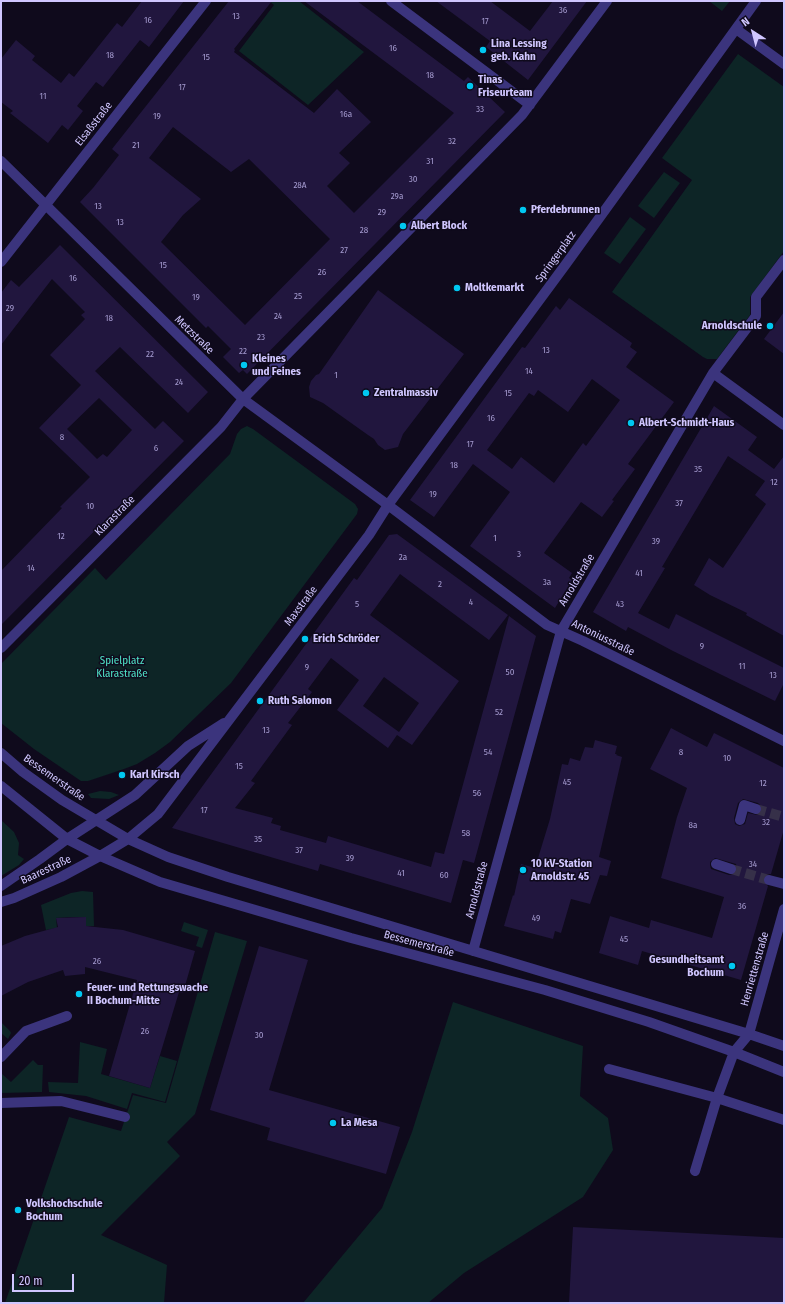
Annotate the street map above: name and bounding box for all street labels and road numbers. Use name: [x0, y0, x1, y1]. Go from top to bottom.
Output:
street label: Elsaßstraße: [73, 99, 115, 149]
street label: Springerplatz: [533, 229, 579, 285]
street label: Metzstraße: [172, 313, 216, 357]
street label: Klarastraße: [92, 493, 138, 539]
street label: Arnoldstraße: [556, 552, 598, 608]
street label: Maxstraße: [282, 583, 320, 629]
street label: Antoniusstraße: [569, 617, 637, 659]
street label: Bessemerstraße: [21, 752, 87, 804]
street label: Baarestraße: [19, 853, 73, 887]
street label: Arnoldstraße: [463, 860, 491, 920]
street label: Bessemerstraße: [382, 928, 456, 960]
street label: Henriettenstraße: [738, 930, 772, 1008]

